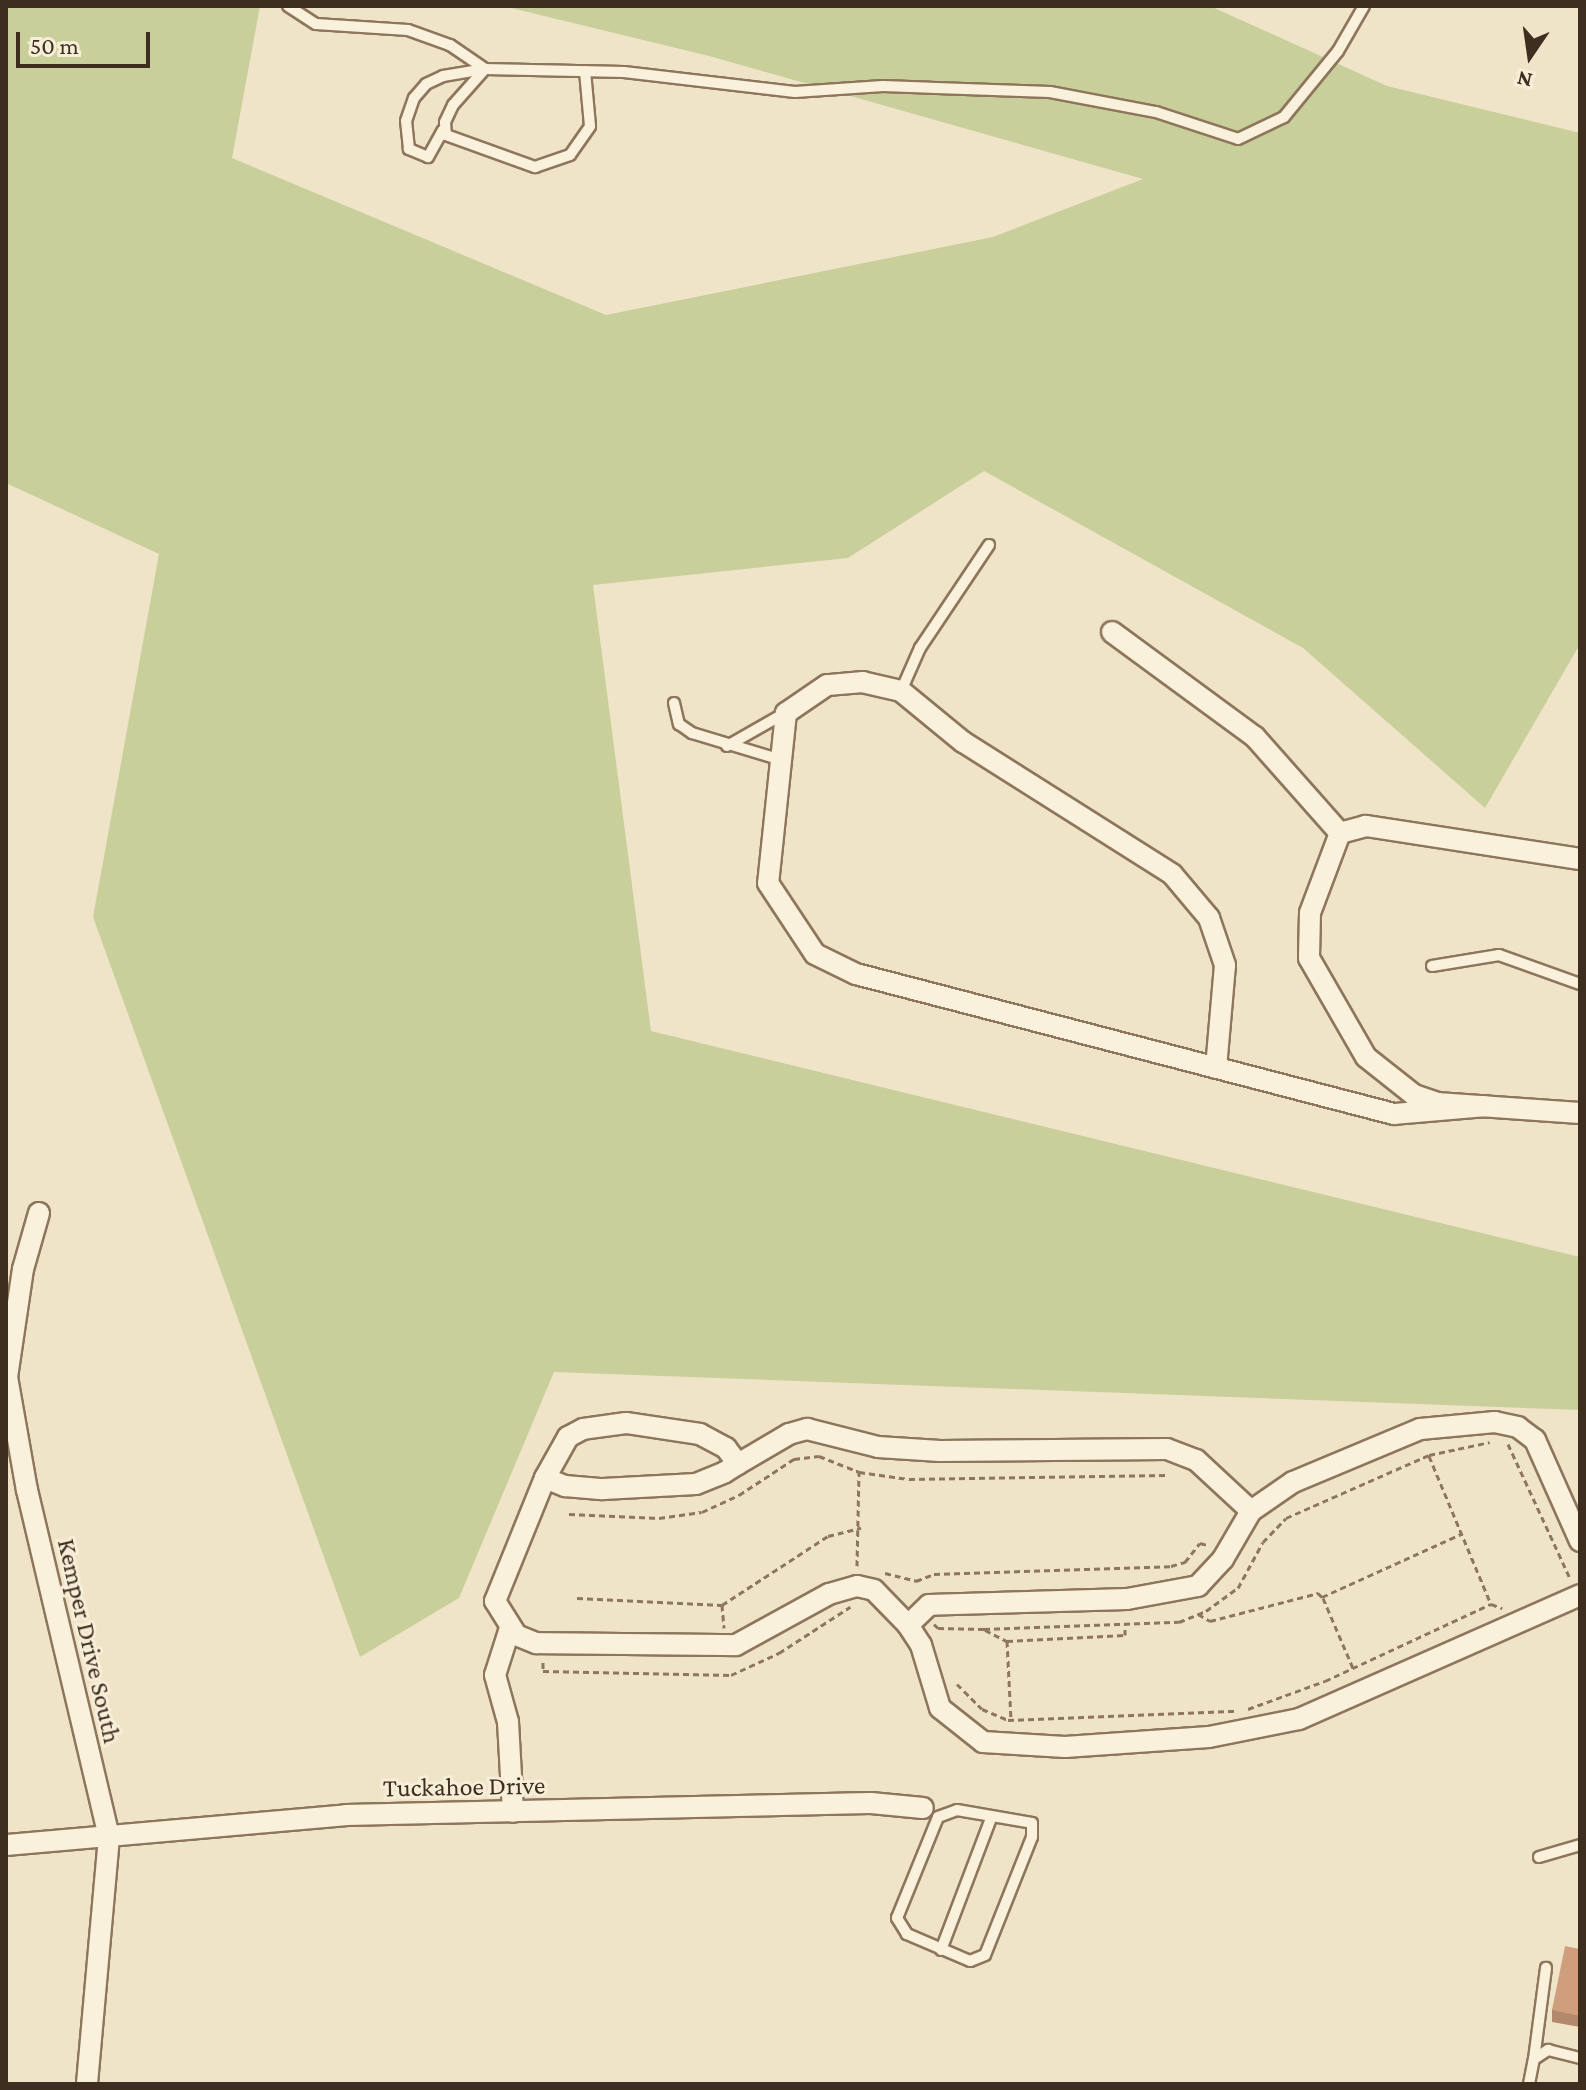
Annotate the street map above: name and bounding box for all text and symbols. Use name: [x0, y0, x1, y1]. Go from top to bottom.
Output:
scale bar: [20, 16, 154, 66]
north arrow: [1490, 16, 1570, 96]
text: 50 m: [30, 32, 79, 59]
text: N: [1514, 66, 1535, 94]
street label: Kemper Drive South: [50, 1536, 128, 1746]
street label: Tuckahoe Drive: [382, 1770, 546, 1804]

